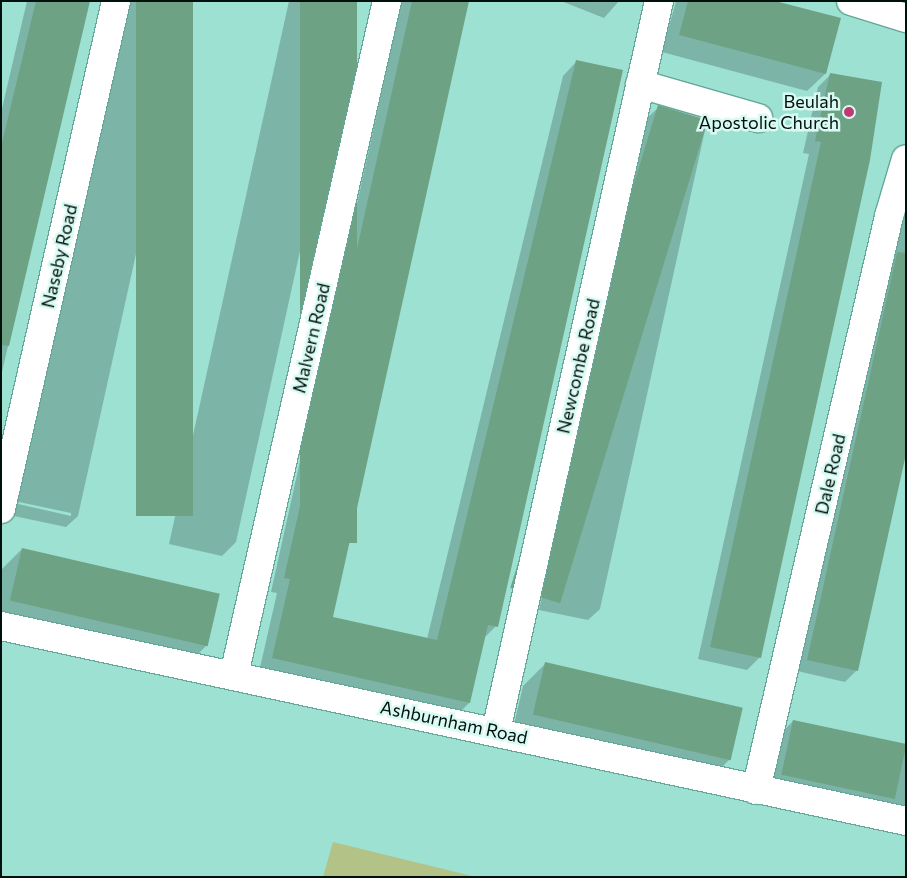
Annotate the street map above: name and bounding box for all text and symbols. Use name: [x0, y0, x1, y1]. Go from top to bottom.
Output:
place label: Beulah Apostolic Church: [699, 91, 839, 134]
marker: Beulah Apostolic Church: [843, 106, 855, 118]
street label: Naseby Road: [37, 202, 81, 310]
street label: Malvern Road: [288, 281, 334, 395]
street label: Newcombe Road: [552, 296, 604, 436]
street label: Dale Road: [810, 432, 850, 516]
street label: Ashburnham Road: [378, 696, 530, 748]

